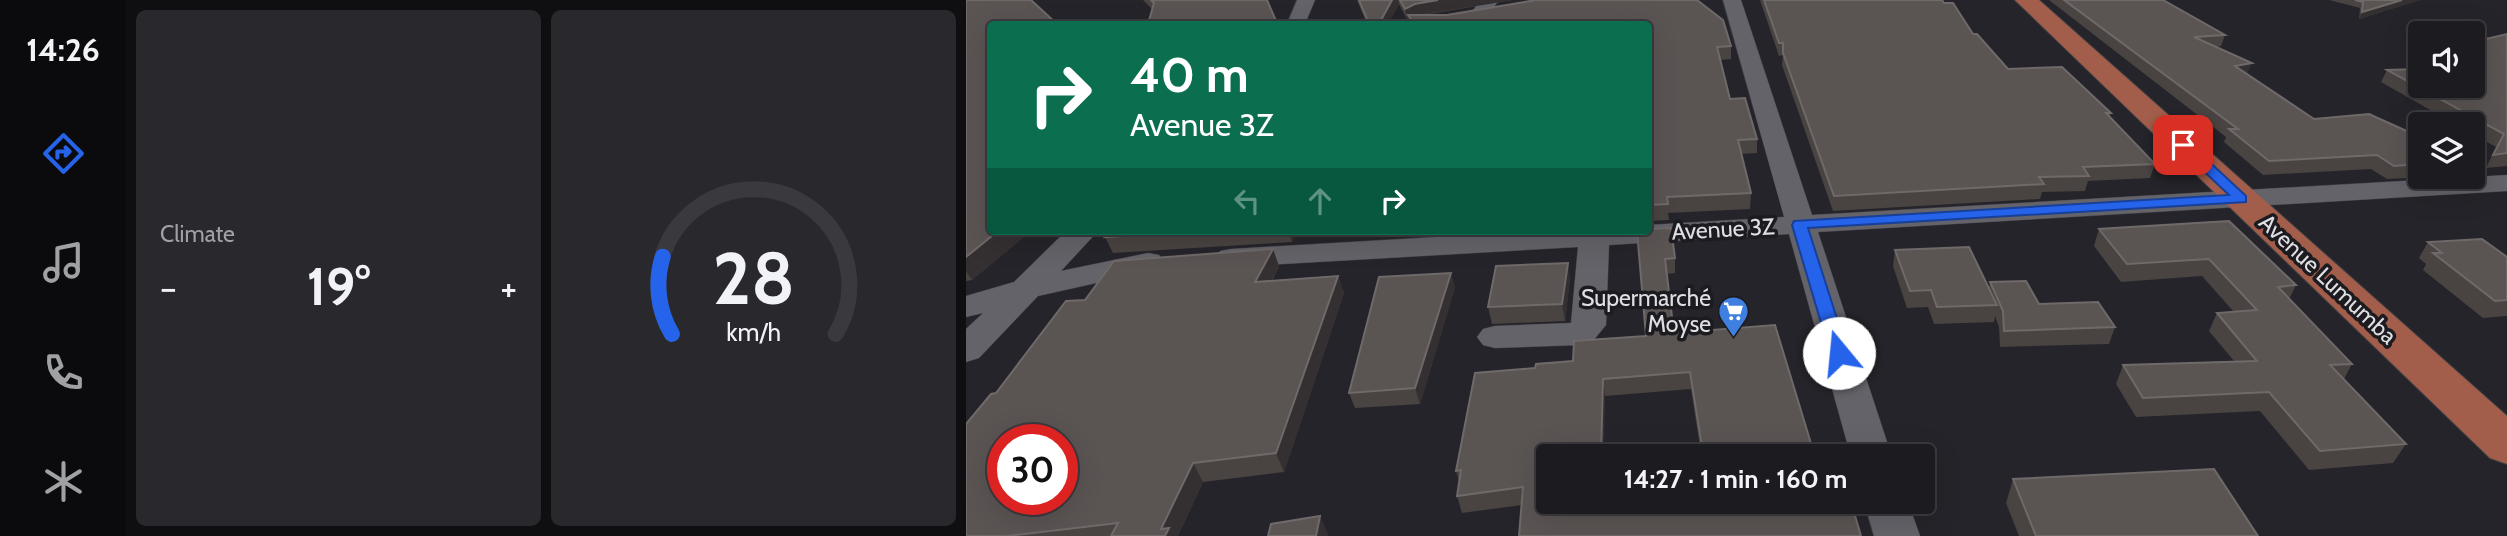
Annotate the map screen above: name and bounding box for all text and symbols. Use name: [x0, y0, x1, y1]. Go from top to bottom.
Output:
map controls: [2408, 21, 2485, 189]
button: sound: [2408, 21, 2485, 98]
text: 14:26: [26, 30, 100, 69]
text: 40 m: [1130, 45, 1249, 104]
icon: right: [1015, 49, 1106, 140]
text: Avenue 3Z: [1130, 105, 1274, 144]
button: layers: [2408, 112, 2485, 189]
pin: [2153, 115, 2213, 175]
icon: arrive: [2164, 126, 2202, 164]
icon: directions: [39, 129, 88, 178]
icon: left: [1228, 182, 1266, 220]
icon: ahead: [1301, 182, 1339, 220]
icon: right: [1374, 182, 1412, 220]
street label: Avenue Lumumba: [2253, 208, 2403, 350]
street label: Avenue 3Z: [1671, 212, 1776, 246]
text: Climate: [160, 220, 235, 248]
text: 28: [712, 234, 795, 322]
icon: music: [39, 238, 88, 287]
text: 19°: [307, 255, 370, 318]
text: −: [160, 264, 177, 311]
text: +: [500, 264, 517, 311]
place label: Supermarché Moyse: [1581, 284, 1711, 338]
supermarket icon: Supermarché Moyse: [1717, 294, 1751, 338]
position arrow: [1802, 316, 1876, 390]
text: km/h: [726, 317, 781, 347]
icon: phone: [39, 348, 88, 397]
speed limit sign: 30: [987, 424, 1078, 515]
icon: climate: [39, 457, 88, 506]
text: 14:27 · 1 min · 160 m: [1624, 463, 1847, 495]

